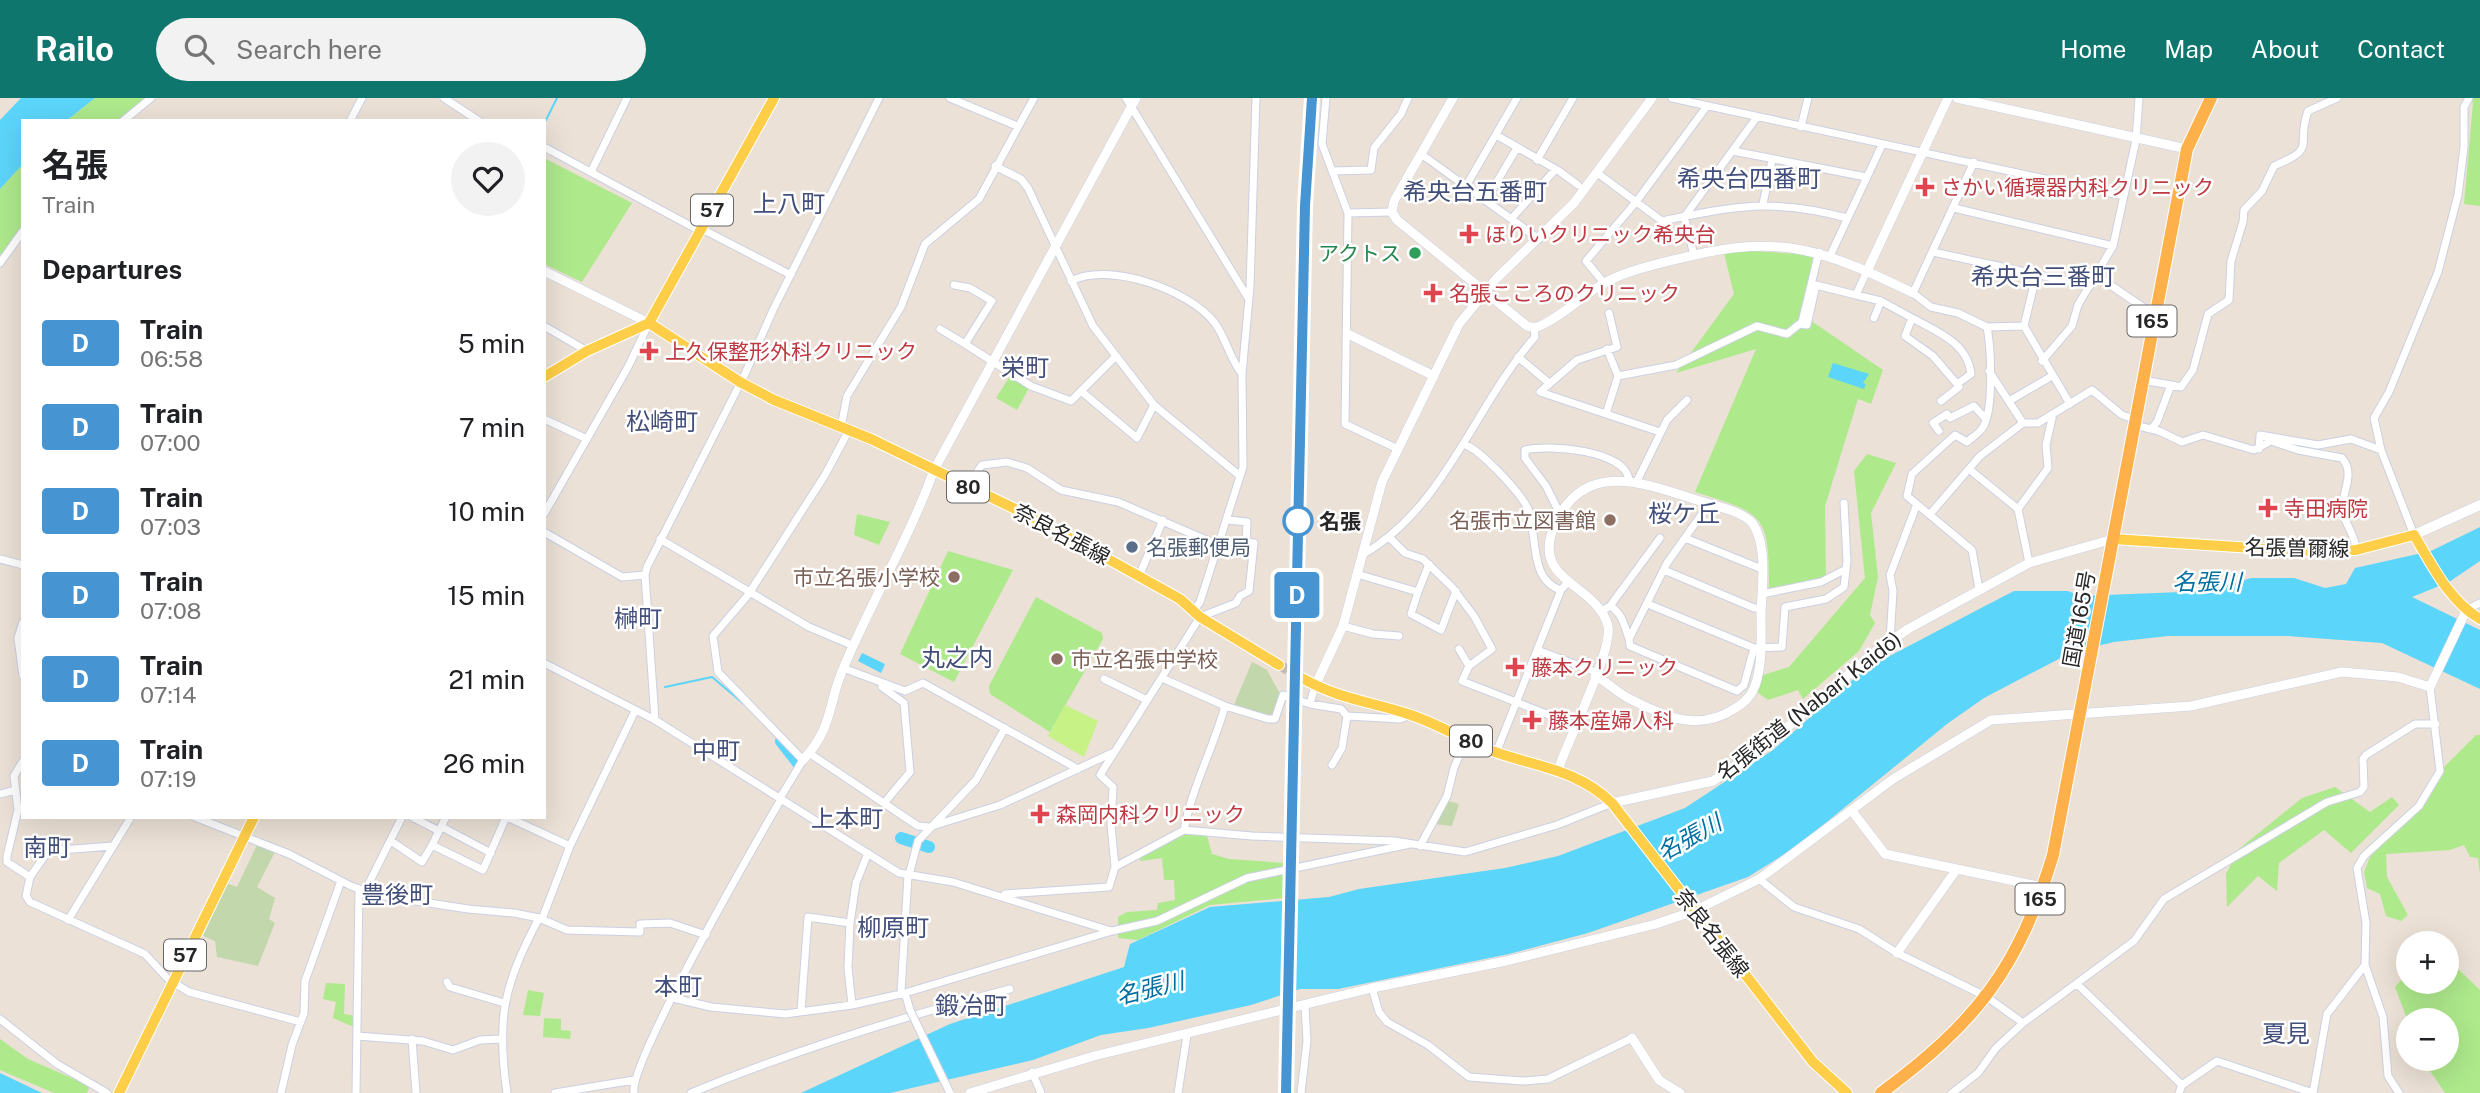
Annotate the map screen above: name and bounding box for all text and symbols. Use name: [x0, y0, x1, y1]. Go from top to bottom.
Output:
search box: [156, 18, 646, 81]
text: Railo: [35, 30, 114, 68]
icon: search: [180, 30, 218, 68]
text: Search here: [236, 34, 382, 65]
text: Home: [2060, 35, 2126, 63]
text: Map: [2164, 35, 2213, 63]
text: About: [2251, 35, 2319, 63]
text: Contact: [2357, 35, 2445, 63]
button: heart: [451, 142, 525, 216]
text: 名張: [42, 146, 108, 184]
district label: 希央台四番町: [1677, 164, 1821, 192]
place label: さかい循環器内科クリニック: [1941, 175, 2214, 200]
district label: 希央台五番町: [1403, 177, 1547, 205]
marker: さかい循環器内科クリニック: [1915, 177, 1935, 197]
district label: 上八町: [753, 189, 825, 217]
text: Train: [42, 191, 95, 218]
road number: 57: [691, 194, 733, 226]
place label: ほりいクリニック希央台: [1485, 222, 1716, 247]
marker: ほりいクリニック希央台: [1459, 224, 1479, 244]
place label: アクトス: [1318, 241, 1401, 266]
marker: アクトス: [1407, 245, 1423, 261]
text: Departures: [42, 254, 182, 285]
district label: 希央台三番町: [1971, 262, 2115, 290]
place label: 名張こころのクリニック: [1449, 281, 1680, 306]
marker: 名張こころのクリニック: [1423, 283, 1443, 303]
road number: 165: [2128, 306, 2176, 336]
text: Train: [140, 314, 203, 345]
text: 5 min: [458, 328, 525, 359]
text: D: [72, 329, 89, 357]
place label: 上久保整形外科クリニック: [665, 339, 917, 364]
marker: 上久保整形外科クリニック: [639, 341, 659, 361]
text: 06:58: [140, 345, 203, 372]
district label: 栄町: [1001, 353, 1049, 381]
text: Train: [140, 398, 203, 429]
district label: 松崎町: [626, 407, 698, 435]
text: 7 min: [459, 412, 525, 443]
text: D: [72, 413, 89, 441]
text: 07:00: [140, 429, 201, 456]
road number: 80: [947, 472, 989, 502]
text: Train: [140, 482, 203, 513]
text: 10 min: [448, 496, 525, 527]
place label: 寺田病院: [2284, 496, 2368, 521]
text: D: [72, 497, 89, 525]
street label: 奈良名張線: [1010, 498, 1114, 570]
marker: 寺田病院: [2258, 498, 2278, 518]
district label: 桜ケ丘: [1648, 499, 1720, 527]
marker: 名張: [1283, 506, 1313, 536]
place label: 名張市立図書館: [1449, 508, 1596, 533]
place label: 名張: [1319, 509, 1361, 534]
marker: 名張市立図書館: [1602, 512, 1618, 528]
text: 07:03: [140, 513, 201, 540]
place label: 名張郵便局: [1146, 535, 1251, 560]
street label: 名張曽爾線: [2244, 535, 2350, 561]
marker: 名張郵便局: [1124, 539, 1140, 555]
place label: 市立名張小学校: [793, 565, 940, 590]
text: Train: [140, 566, 203, 597]
water label: 名張川: [2173, 568, 2245, 595]
marker: 市立名張小学校: [946, 569, 962, 585]
street label: 国道165号: [2058, 569, 2100, 669]
line badge: D: [1274, 572, 1320, 618]
text: 15 min: [447, 580, 525, 611]
text: D: [72, 581, 89, 609]
text: D: [1288, 581, 1306, 609]
text: 07:08: [140, 597, 201, 624]
district label: 榊町: [614, 604, 662, 632]
street label: 名張街道 (Nabari Kaidō): [1712, 626, 1906, 786]
district label: 丸之内: [921, 643, 993, 671]
place label: 市立名張中学校: [1071, 647, 1218, 672]
text: Train: [140, 650, 203, 681]
marker: 市立名張中学校: [1049, 651, 1065, 667]
place label: 藤本クリニック: [1531, 655, 1678, 680]
marker: 藤本クリニック: [1505, 657, 1525, 677]
text: 21 min: [449, 664, 525, 695]
text: D: [72, 665, 89, 693]
text: 07:14: [140, 681, 196, 708]
place label: 藤本産婦人科: [1548, 708, 1674, 733]
marker: 藤本産婦人科: [1522, 710, 1542, 730]
road number: 80: [1450, 726, 1492, 756]
text: Train: [140, 734, 203, 765]
district label: 中町: [692, 736, 740, 764]
text: 26 min: [443, 748, 525, 779]
text: D: [72, 749, 89, 777]
text: 07:19: [140, 765, 196, 792]
place label: 森岡内科クリニック: [1056, 802, 1245, 827]
district label: 上本町: [811, 804, 883, 832]
marker: 森岡内科クリニック: [1030, 804, 1050, 824]
water label: 名張川: [1652, 807, 1728, 866]
district label: 南町: [23, 833, 71, 861]
district label: 豊後町: [361, 880, 433, 908]
street label: 奈良名張線: [1670, 884, 1754, 982]
road number: 165: [2016, 884, 2064, 914]
district label: 柳原町: [857, 913, 929, 941]
map controls: [2396, 931, 2459, 1071]
button: +: [2396, 931, 2459, 994]
road number: 57: [164, 940, 206, 970]
water label: 名張川: [1113, 966, 1190, 1009]
district label: 本町: [654, 972, 702, 1000]
district label: 鍛冶町: [935, 991, 1007, 1019]
button: −: [2396, 1008, 2459, 1071]
district label: 夏見: [2262, 1019, 2310, 1047]

